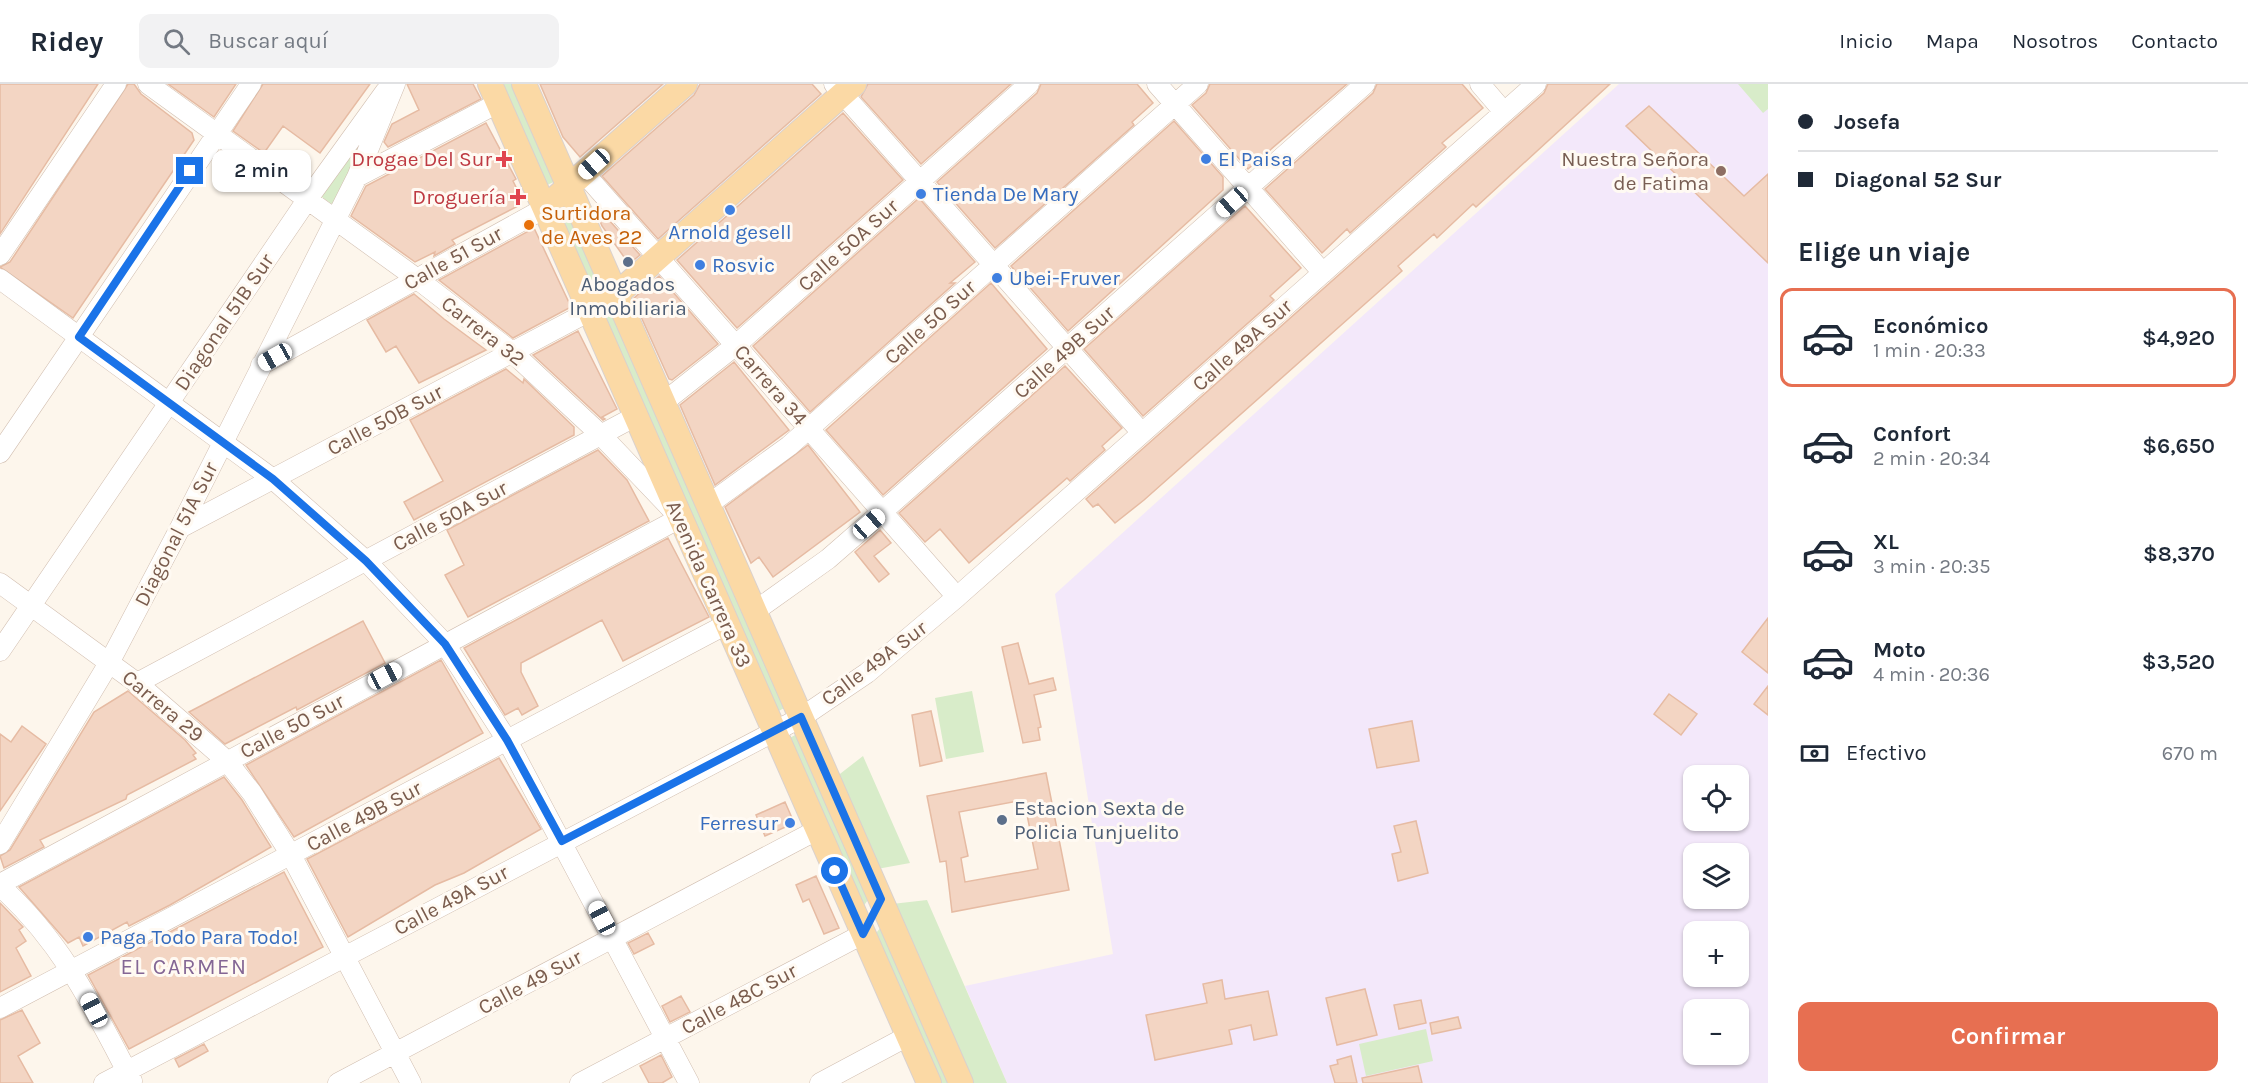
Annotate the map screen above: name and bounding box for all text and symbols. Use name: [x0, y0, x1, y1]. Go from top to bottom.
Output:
search box: [139, 14, 559, 68]
text: Ridey: [30, 25, 103, 58]
icon: search: [160, 25, 193, 58]
text: Buscar aquí: [208, 28, 328, 54]
text: Inicio: [1839, 29, 1893, 53]
text: Mapa: [1926, 29, 1979, 53]
text: Nosotros: [2012, 29, 2098, 53]
text: Contacto: [2131, 29, 2218, 53]
text: Josefa: [1834, 109, 1900, 135]
car: [575, 145, 613, 183]
place label: Drogae Del Sur: [351, 147, 492, 171]
place label: El Paisa: [1218, 147, 1293, 171]
place label: Nuestra Señora de Fatima: [1561, 147, 1709, 195]
callout: 2 min: [211, 150, 310, 192]
marker: Drogae Del Sur: [497, 152, 511, 166]
marker: El Paisa: [1199, 152, 1213, 166]
route end: [176, 157, 203, 184]
text: 2 min: [234, 159, 289, 182]
marker: Nuestra Señora de Fatima: [1714, 164, 1728, 178]
text: Diagonal 52 Sur: [1834, 167, 2001, 193]
place label: Tienda De Mary: [933, 182, 1079, 206]
car: [1213, 183, 1251, 221]
place label: Droguería: [412, 185, 506, 209]
marker: Tienda De Mary: [914, 187, 928, 201]
marker: Droguería: [511, 190, 525, 204]
street label: Calle 50A Sur: [793, 194, 903, 296]
place label: Surtidora de Aves 22: [541, 201, 643, 249]
marker: Arnold gesell: [723, 203, 737, 217]
marker: Surtidora de Aves 22: [522, 218, 536, 232]
place label: Arnold gesell: [668, 220, 792, 244]
street label: Calle 51 Sur: [400, 221, 507, 295]
text: Elige un viaje: [1798, 236, 1970, 268]
street label: Diagonal 51B Sur: [169, 249, 279, 395]
place label: Rosvic: [712, 253, 775, 277]
marker: Abogados Inmobiliaria: [621, 255, 635, 269]
marker: Rosvic: [693, 258, 707, 272]
place label: Ubei-Fruver: [1009, 266, 1120, 290]
marker: Ubei-Fruver: [990, 271, 1004, 285]
place label: Abogados Inmobiliaria: [569, 272, 687, 320]
street label: Calle 50 Sur: [880, 275, 981, 369]
street label: Carrera 32: [437, 291, 529, 371]
street label: Calle 49A Sur: [1187, 294, 1297, 396]
street label: Calle 49B Sur: [1009, 300, 1119, 403]
icon: car: [1801, 311, 1855, 365]
text: Económico: [1873, 313, 1988, 339]
text: $4,920: [2142, 325, 2215, 351]
text: 1 min · 20:33: [1873, 339, 1986, 362]
car: [255, 340, 295, 374]
street label: Carrera 34: [730, 340, 813, 430]
street label: Calle 50B Sur: [323, 379, 447, 460]
icon: car: [1801, 419, 1855, 473]
text: Confort: [1873, 421, 1951, 447]
text: $6,650: [2142, 433, 2215, 459]
text: 2 min · 20:34: [1873, 447, 1990, 470]
street label: Diagonal 51A Sur: [129, 457, 223, 610]
street label: Calle 50A Sur: [389, 476, 512, 556]
street label: Avenida Carrera 33: [661, 497, 757, 671]
car: [850, 505, 888, 543]
icon: car: [1801, 527, 1855, 581]
text: XL: [1873, 529, 1899, 555]
text: $8,370: [2143, 541, 2215, 567]
text: 3 min · 20:35: [1873, 555, 1991, 578]
street label: Calle 49A Sur: [816, 615, 932, 710]
icon: car: [1801, 635, 1855, 689]
text: Moto: [1873, 637, 1926, 663]
text: $3,520: [2142, 649, 2215, 675]
car: [365, 660, 405, 692]
text: 4 min · 20:36: [1873, 663, 1990, 686]
street label: Carrera 29: [117, 665, 209, 747]
street label: Calle 50 Sur: [236, 688, 348, 763]
icon: cash: [1798, 737, 1831, 770]
text: Efectivo: [1846, 740, 1926, 766]
text: 670 m: [2162, 742, 2218, 765]
map controls: [1683, 765, 1749, 1065]
button: locate: [1683, 765, 1749, 831]
street label: Calle 49B Sur: [302, 775, 426, 856]
place label: Estacion Sexta de Policia Tunjuelito: [1014, 796, 1184, 844]
place label: Ferresur: [699, 811, 778, 835]
marker: Estacion Sexta de Policia Tunjuelito: [995, 813, 1009, 827]
marker: Ferresur: [783, 816, 797, 830]
button: layers: [1683, 843, 1749, 909]
route start: [821, 857, 848, 884]
street label: Calle 49A Sur: [390, 860, 513, 940]
car: [586, 898, 618, 938]
button: +: [1683, 921, 1749, 987]
place label: Paga Todo Para Todo!: [100, 925, 298, 949]
marker: Paga Todo Para Todo!: [81, 930, 95, 944]
street label: Calle 49 Sur: [474, 944, 586, 1019]
district label: EL CARMEN: [120, 954, 248, 980]
street label: Calle 48C Sur: [677, 958, 801, 1040]
car: [78, 990, 110, 1030]
button: −: [1683, 999, 1749, 1065]
button: Confirmar: [1798, 1002, 2218, 1071]

